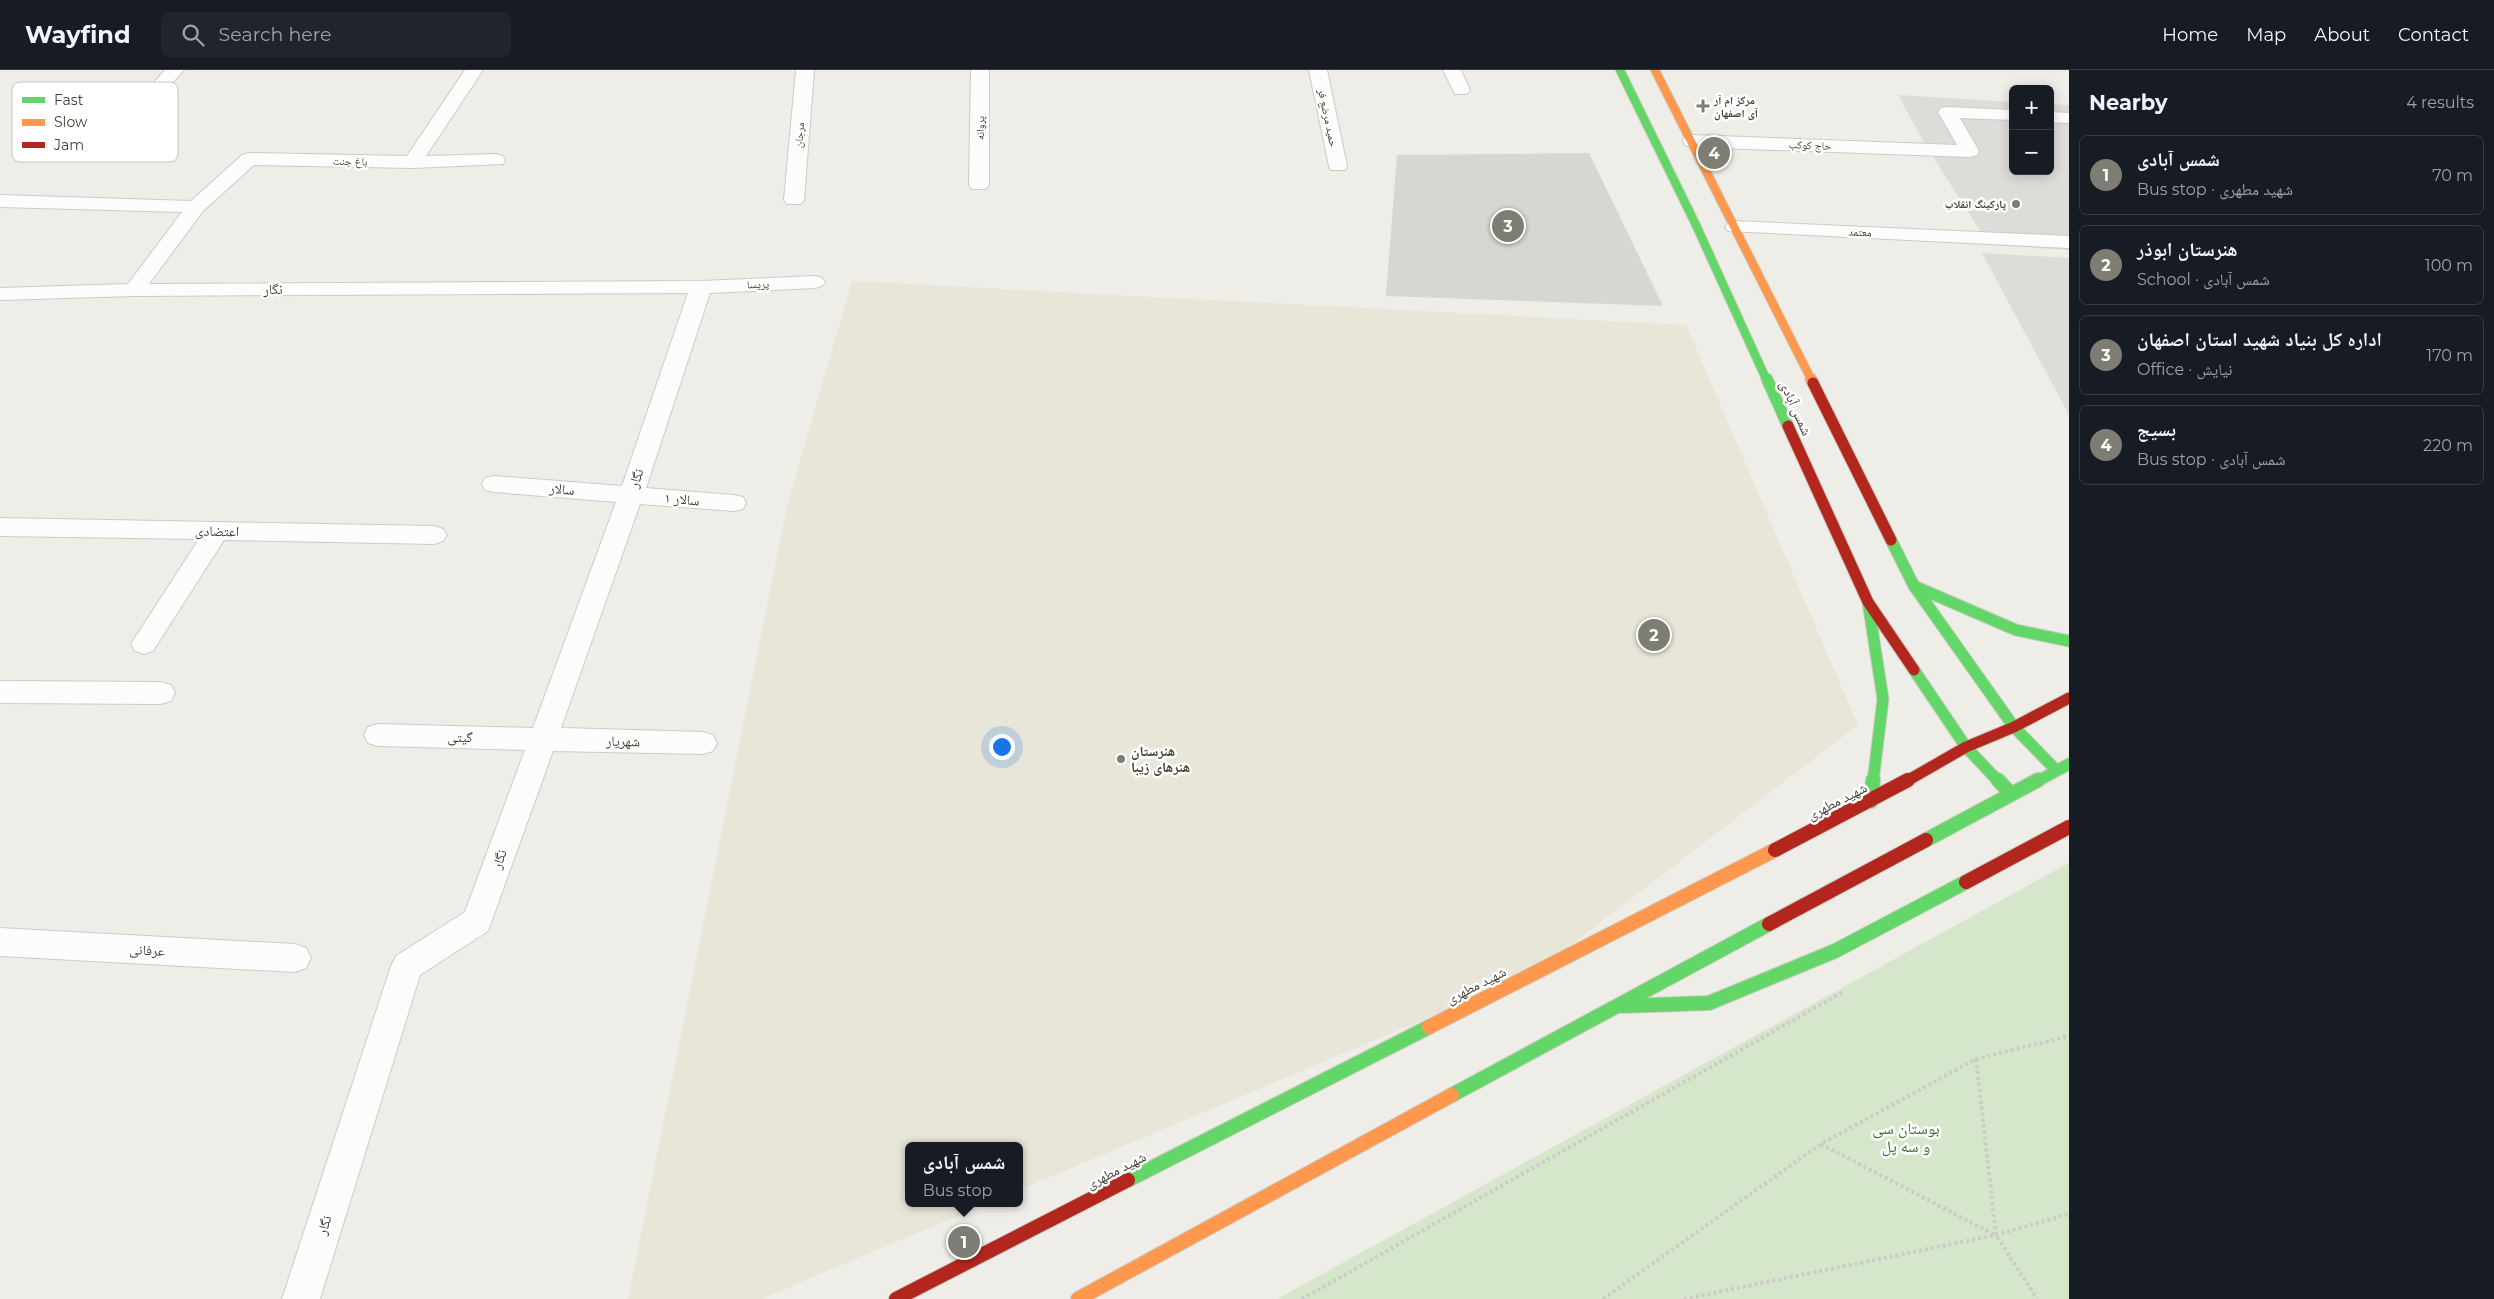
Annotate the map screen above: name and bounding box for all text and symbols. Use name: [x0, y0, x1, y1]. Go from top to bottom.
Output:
search box: [161, 12, 511, 57]
text: Wayfind: [25, 20, 131, 49]
icon: search: [179, 21, 207, 49]
text: Search here: [219, 23, 332, 46]
text: Home: [2162, 24, 2218, 46]
text: Map: [2246, 24, 2286, 46]
text: About: [2314, 24, 2370, 46]
text: Contact: [2398, 24, 2469, 46]
legend: [12, 82, 178, 162]
map controls: [2009, 85, 2054, 175]
button: +: [2009, 85, 2054, 130]
street label: حمید مرضع فر: [1315, 87, 1341, 148]
text: Nearby: [2089, 90, 2168, 115]
text: Fast: [54, 91, 84, 109]
place label: مرکز ام آر آی اصفهان: [1713, 93, 1758, 121]
text: 4 results: [2406, 93, 2474, 112]
marker: مرکز ام آر آی اصفهان: [1696, 99, 1710, 113]
text: Slow: [54, 113, 88, 131]
street label: پروانه: [973, 116, 987, 140]
street label: مرجان: [791, 122, 807, 148]
button: −: [2009, 130, 2054, 175]
pin: 4: [1698, 134, 1730, 172]
text: Jam: [53, 136, 84, 154]
street label: حاج کوکب: [1788, 137, 1832, 153]
text: شمس آبادی: [2137, 148, 2220, 171]
street label: باغ جنت: [333, 154, 367, 168]
text: 1: [2103, 166, 2109, 185]
text: 70 m: [2432, 166, 2473, 185]
text: Bus stop · شهید مطهری: [2137, 180, 2293, 199]
place label: پارکینگ انقلاب: [1945, 197, 2006, 211]
marker: پارکینگ انقلاب: [2010, 198, 2022, 210]
pin: 3: [1492, 207, 1524, 245]
street label: معتمد: [1848, 225, 1872, 239]
text: هنرستان ابوذر: [2137, 238, 2238, 261]
text: 2: [2101, 256, 2111, 275]
text: 100 m: [2425, 256, 2473, 275]
text: School · شمس آبادی: [2137, 270, 2270, 289]
street label: پریسا: [747, 277, 769, 291]
street label: نگار: [262, 280, 283, 298]
text: اداره کل بنیاد شهید استان اصفهان: [2137, 328, 2382, 351]
text: 3: [2101, 346, 2111, 365]
text: 170 m: [2426, 346, 2473, 365]
text: Office · نیایش: [2137, 360, 2233, 379]
street label: شمس آبادی: [1776, 378, 1816, 438]
text: بسیج: [2137, 418, 2176, 441]
text: 4: [2100, 436, 2112, 455]
text: 220 m: [2423, 436, 2473, 455]
text: Bus stop · شمس آبادی: [2137, 450, 2286, 469]
street label: نگار: [624, 466, 648, 491]
street label: سالار: [548, 479, 575, 499]
street label: سالار ۱: [664, 488, 700, 510]
street label: اعتضادی: [195, 522, 239, 540]
pin: 2: [1638, 616, 1670, 654]
street label: گیتی: [447, 728, 473, 746]
street label: شهریار: [605, 732, 640, 750]
your location: [989, 734, 1015, 760]
place label: هنرستان هنرهای زیبا: [1131, 742, 1190, 776]
marker: هنرستان هنرهای زیبا: [1115, 753, 1127, 765]
street label: شهید مطهری: [1804, 778, 1870, 824]
street label: نگار: [487, 847, 511, 872]
street label: عرفانی: [129, 940, 165, 960]
street label: شهید مطهری: [1443, 962, 1509, 1008]
park label: بوستان سی و سه پل: [1872, 1119, 1940, 1157]
popup: [905, 1142, 1023, 1207]
street label: شهید مطهری: [1083, 1147, 1149, 1193]
text: شمس آبادی: [923, 1151, 1005, 1174]
text: Bus stop: [923, 1181, 992, 1200]
street label: نگار: [312, 1213, 336, 1238]
pin: 1: [948, 1223, 980, 1261]

